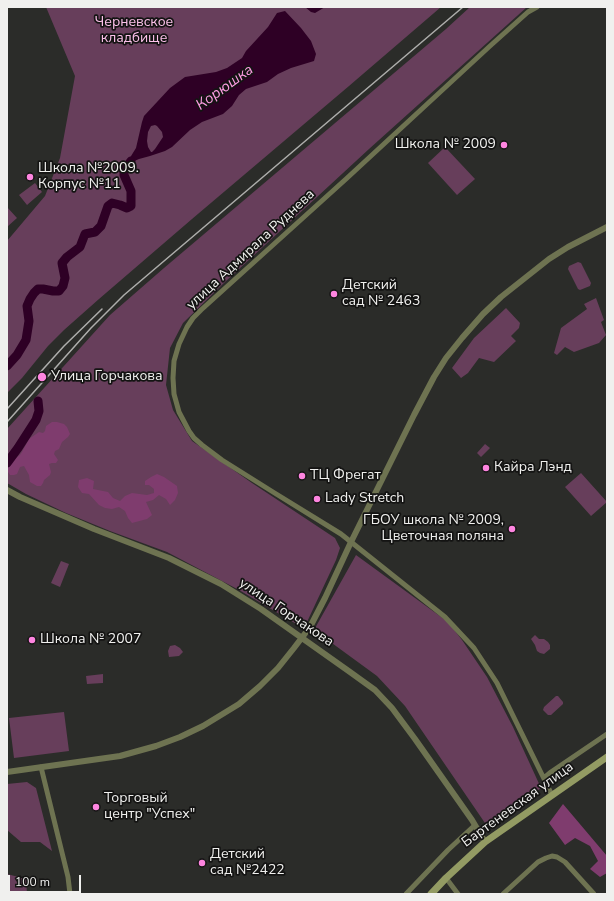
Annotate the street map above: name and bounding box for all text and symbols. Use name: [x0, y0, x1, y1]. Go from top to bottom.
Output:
park label: Черневское кладбище: [95, 15, 173, 48]
water label: Корюшка: [193, 61, 257, 115]
place label: Школа № 2009: [395, 137, 496, 153]
marker: Школа № 2009: [499, 140, 509, 150]
place label: Школа №2009. Корпус №11: [38, 161, 139, 194]
marker: Школа №2009. Корпус №11: [25, 172, 35, 182]
street label: улица Адмирала Руднева: [184, 186, 318, 314]
place label: Детский сад № 2463: [342, 278, 420, 310]
marker: Детский сад № 2463: [329, 289, 339, 299]
place label: Улица Горчакова: [51, 369, 163, 385]
marker: Улица Горчакова: [36, 371, 48, 383]
place label: Кайра Лэнд: [494, 460, 572, 476]
marker: Кайра Лэнд: [481, 463, 491, 473]
place label: ТЦ Фрегат: [310, 468, 381, 484]
marker: ТЦ Фрегат: [297, 471, 307, 481]
place label: Lady Stretch: [325, 491, 404, 507]
marker: Lady Stretch: [312, 494, 322, 504]
place label: ГБОУ школа № 2009, Цветочная поляна: [363, 513, 504, 546]
marker: ГБОУ школа № 2009, Цветочная поляна: [507, 524, 517, 534]
street label: улица Горчакова: [235, 575, 337, 651]
place label: Школа № 2007: [40, 632, 141, 648]
marker: Школа № 2007: [27, 635, 37, 645]
street label: Бартеневская улица: [459, 759, 577, 851]
place label: Торговый центр "Успех": [104, 791, 195, 824]
marker: Торговый центр "Успех": [91, 802, 101, 812]
place label: Детский сад №2422: [210, 847, 285, 880]
marker: Детский сад №2422: [197, 858, 207, 868]
scale bar: [10, 867, 83, 893]
text: 100 m: [15, 874, 50, 890]

